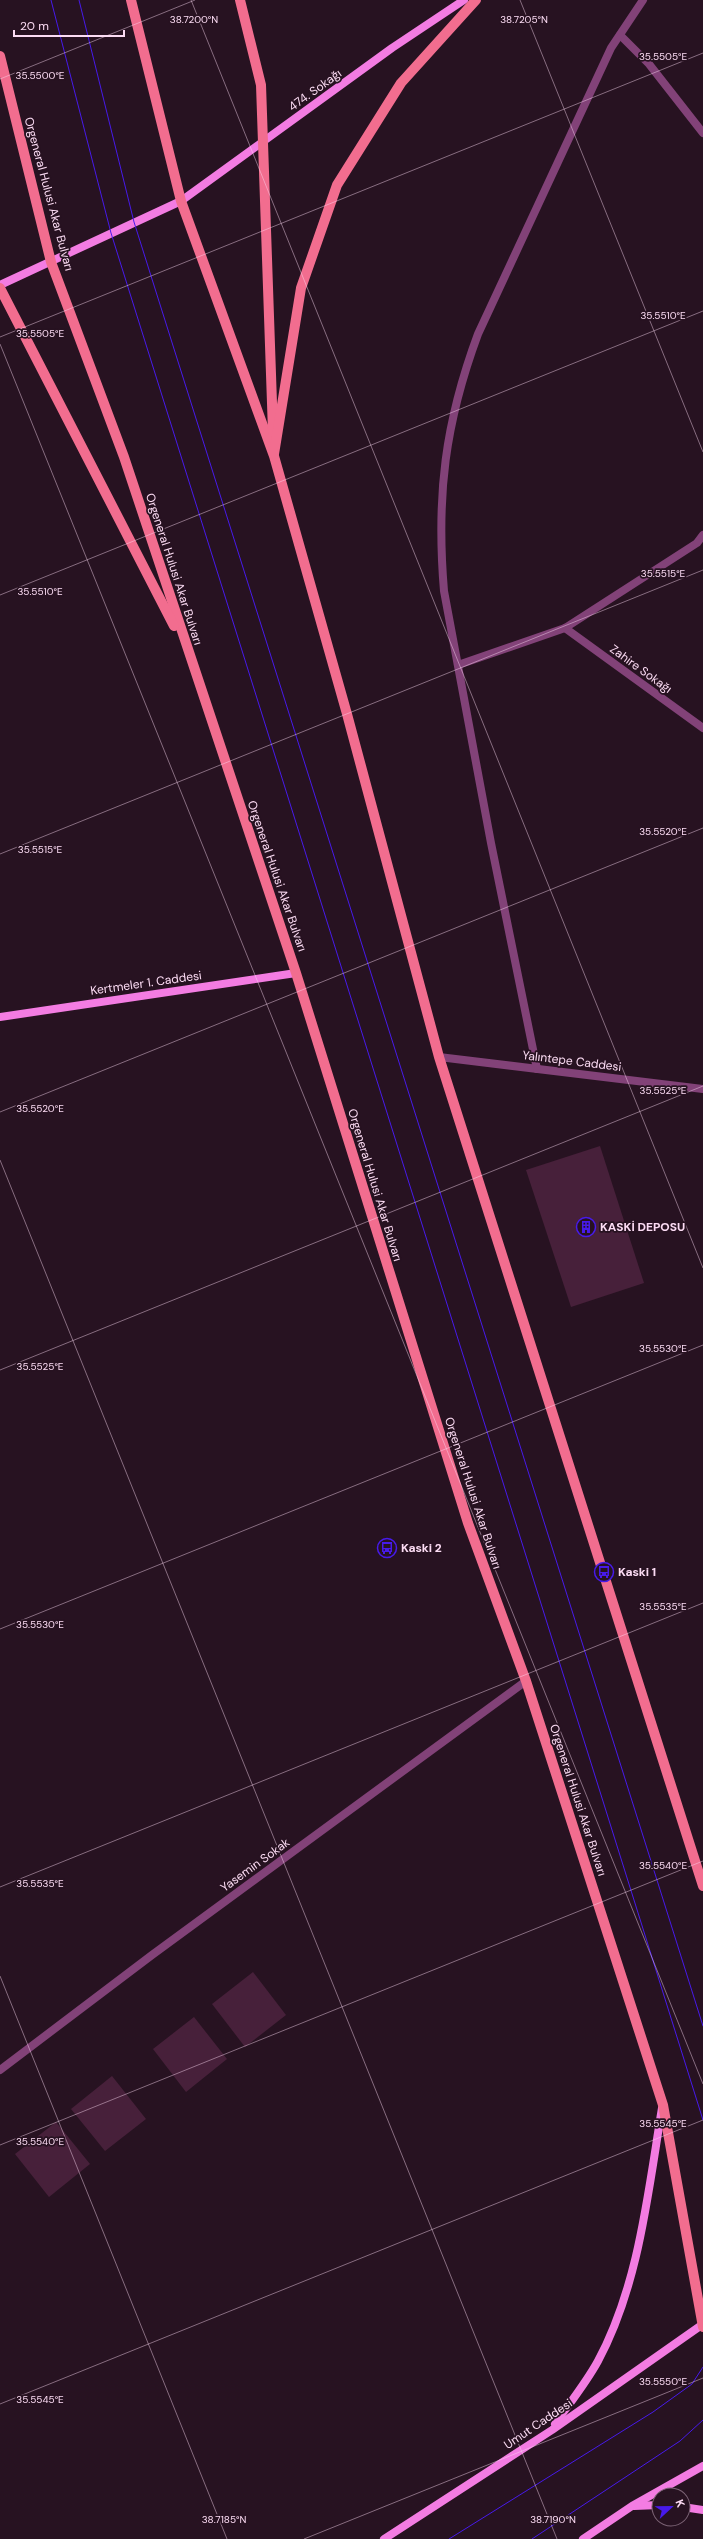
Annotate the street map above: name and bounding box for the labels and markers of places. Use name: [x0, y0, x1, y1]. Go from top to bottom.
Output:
building icon: KASKİ DEPOSU: [575, 1216, 597, 1238]
place label: KASKİ DEPOSU: [600, 1219, 685, 1235]
bus stop icon: Kaski 2: [376, 1537, 398, 1559]
place label: Kaski 2: [401, 1540, 442, 1556]
bus stop icon: Kaski 1: [593, 1561, 615, 1583]
place label: Kaski 1: [618, 1564, 656, 1580]

